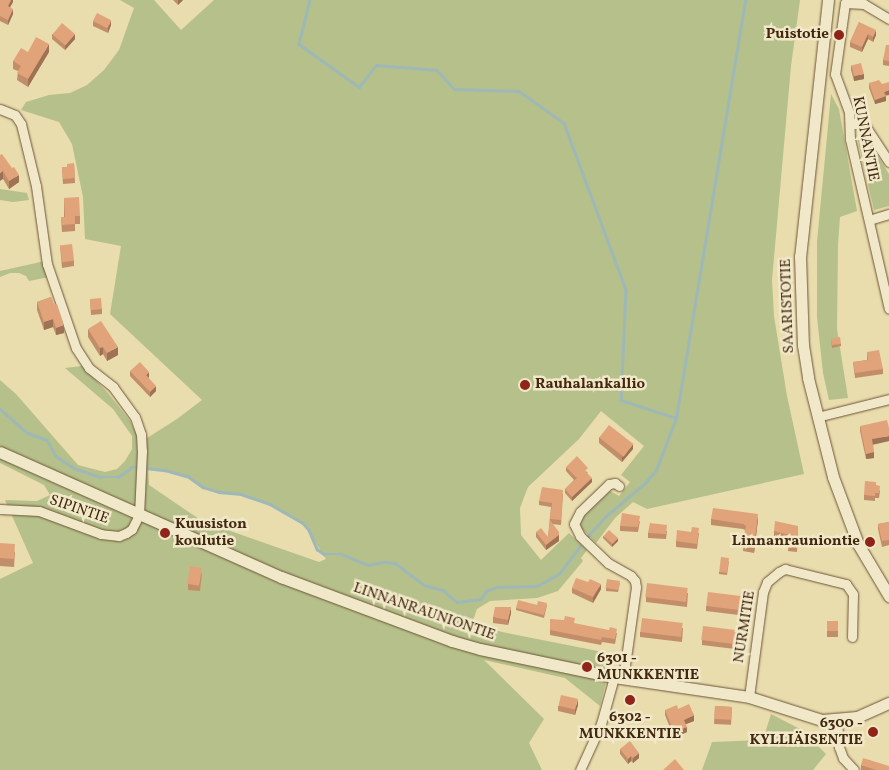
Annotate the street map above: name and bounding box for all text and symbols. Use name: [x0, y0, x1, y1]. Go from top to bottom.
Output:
place label: Puistotie: [766, 26, 829, 44]
marker: Puistotie: [833, 29, 845, 41]
street label: KUNNANTIE: [848, 95, 882, 183]
street label: SAARISTOTIE: [777, 258, 799, 354]
place label: Rauhalankallio: [535, 376, 645, 394]
marker: Rauhalankallio: [519, 379, 531, 391]
street label: SIPINTIE: [47, 491, 111, 529]
place label: Kuusiston koulutie: [175, 515, 247, 550]
marker: Kuusiston koulutie: [159, 527, 171, 539]
place label: Linnanrauniontie: [732, 533, 860, 551]
marker: Linnanrauniontie: [864, 536, 876, 548]
street label: LINNANRAUNIONTIE: [351, 579, 497, 645]
street label: NURMITIE: [730, 589, 760, 665]
place label: 6301 - MUNKKENTIE: [597, 649, 699, 684]
marker: 6301 - MUNKKENTIE: [581, 661, 593, 673]
marker: 6302 - MUNKKENTIE: [624, 694, 636, 706]
place label: 6302 - MUNKKENTIE: [579, 708, 681, 743]
place label: 6300 - KYLLIÄISENTIE: [749, 714, 863, 749]
marker: 6300 - KYLLIÄISENTIE: [867, 726, 879, 738]

